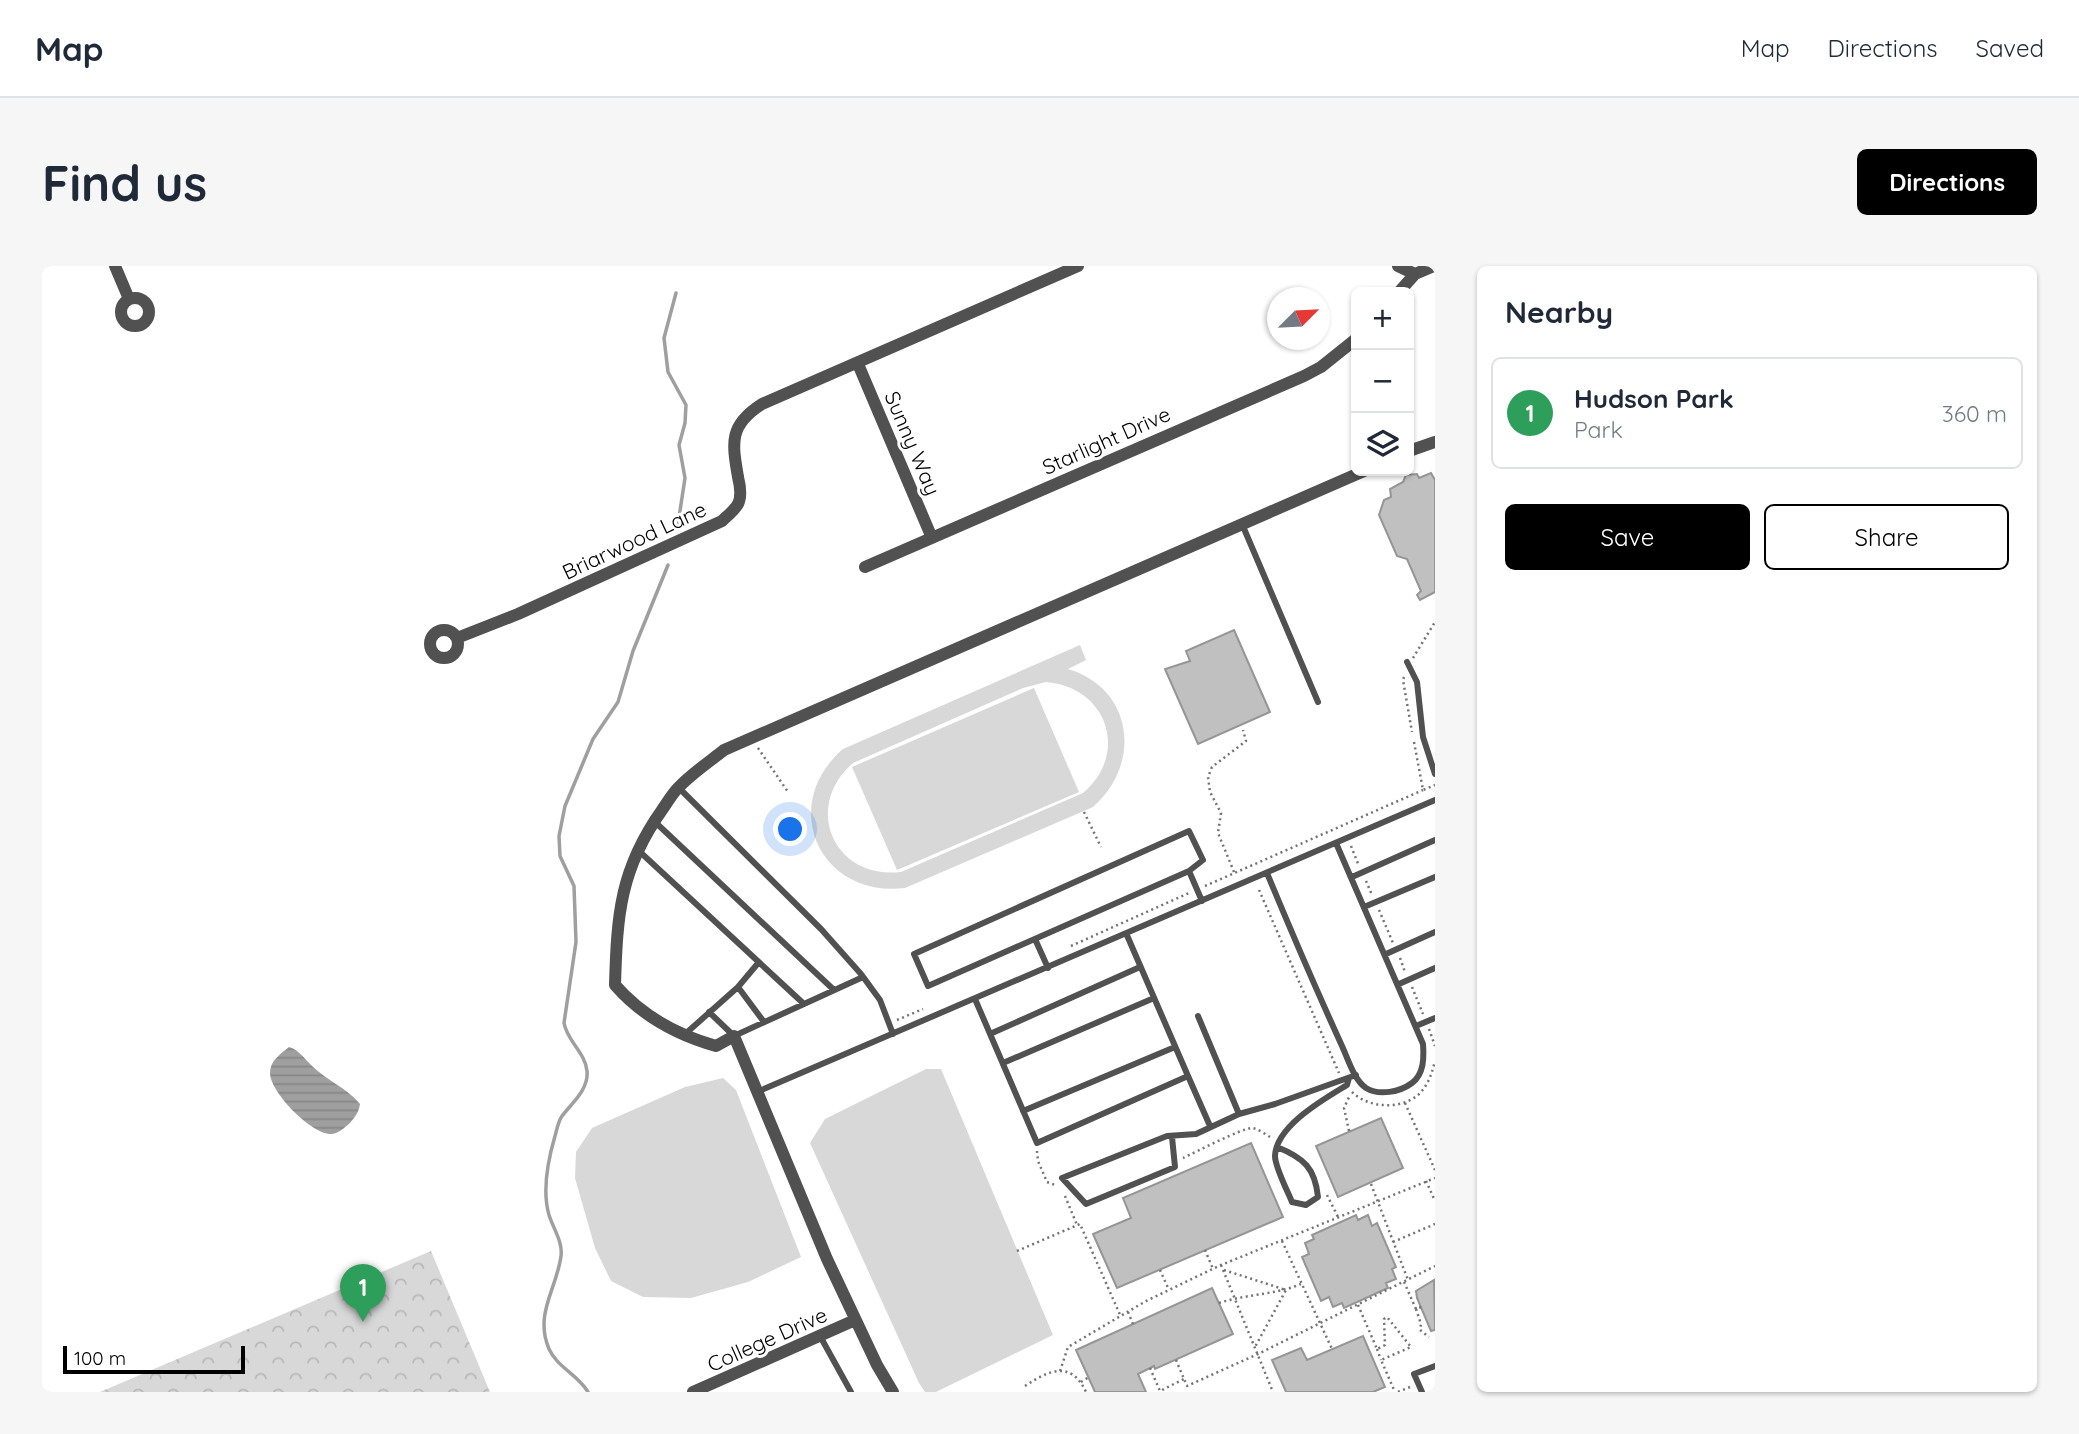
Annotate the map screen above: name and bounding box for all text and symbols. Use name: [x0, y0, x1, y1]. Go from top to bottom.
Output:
text: Map: [35, 28, 103, 69]
text: Map: [1741, 33, 1790, 63]
text: Directions: [1828, 33, 1938, 63]
text: Saved: [1976, 33, 2044, 63]
button: Directions: [1857, 149, 2037, 215]
text: Find us: [42, 152, 207, 213]
north arrow: [1267, 287, 1330, 350]
map controls: [1351, 287, 1414, 476]
button: +: [1351, 287, 1414, 350]
text: Nearby: [1505, 293, 1613, 331]
button: −: [1351, 350, 1414, 413]
text: Hudson Park: [1574, 382, 1734, 415]
street label: Sunny Way: [879, 387, 947, 499]
text: 1: [1526, 399, 1534, 428]
text: 360 m: [1942, 399, 2007, 428]
street label: Starlight Drive: [1038, 400, 1174, 480]
button: layers: [1351, 413, 1414, 476]
text: Park: [1574, 415, 1623, 444]
street label: Briarwood Lane: [558, 495, 710, 585]
button: Save: [1505, 504, 1750, 570]
button: Share: [1764, 504, 2009, 570]
your location: [773, 812, 807, 846]
pin: 1: [340, 1264, 386, 1322]
street label: College Drive: [703, 1301, 831, 1377]
scale bar: [63, 1343, 245, 1375]
text: 100 m: [74, 1346, 126, 1370]

